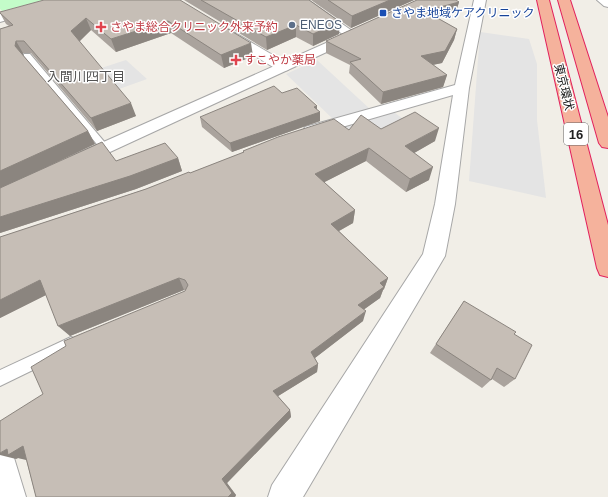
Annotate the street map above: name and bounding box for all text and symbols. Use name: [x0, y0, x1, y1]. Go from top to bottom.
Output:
place label: さやま地域ケアクリニック: [391, 6, 534, 20]
marker: さやま地域ケアクリニック: [378, 8, 388, 18]
place label: ENEOS: [300, 18, 342, 32]
place label: さやま総合クリニック外来予約: [110, 20, 278, 34]
marker: ENEOS: [287, 20, 297, 30]
marker: さやま総合クリニック外来予約: [95, 21, 107, 33]
place label: すこやか薬局: [244, 53, 316, 67]
marker: すこやか薬局: [231, 55, 241, 65]
street label: 東京環状: [551, 62, 577, 112]
district label: 入間川四丁目: [47, 69, 125, 84]
road number: 16: [564, 123, 588, 145]

